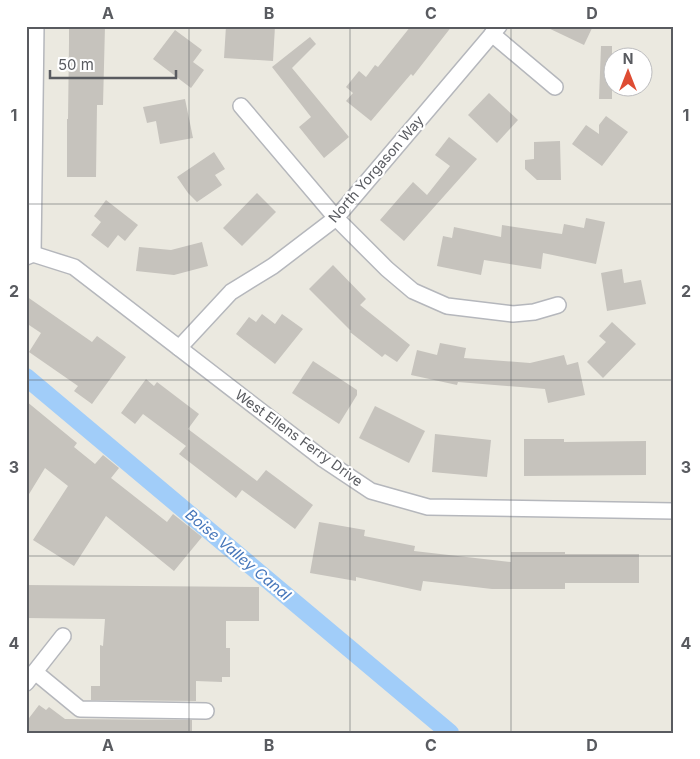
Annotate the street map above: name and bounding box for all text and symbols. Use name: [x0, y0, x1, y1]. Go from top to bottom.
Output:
text: A: [102, 3, 114, 23]
text: B: [264, 3, 274, 23]
text: C: [425, 3, 437, 23]
text: D: [586, 3, 598, 23]
scale bar: [50, 48, 176, 80]
north arrow: [602, 48, 652, 98]
text: N: [623, 50, 633, 67]
text: 50 m: [58, 55, 94, 74]
text: 1: [11, 105, 17, 125]
text: 1: [683, 105, 689, 125]
street label: North Yorgason Way: [325, 112, 427, 226]
text: 2: [9, 281, 19, 301]
text: 2: [681, 281, 691, 301]
street label: West Ellens Ferry Drive: [232, 386, 366, 490]
text: 3: [9, 457, 19, 477]
text: 3: [681, 457, 691, 477]
water label: Boise Valley Canal: [182, 505, 295, 605]
text: 4: [9, 633, 20, 653]
text: 4: [681, 633, 692, 653]
text: A: [102, 735, 114, 755]
text: B: [264, 735, 274, 755]
text: C: [425, 735, 437, 755]
text: D: [586, 735, 598, 755]

